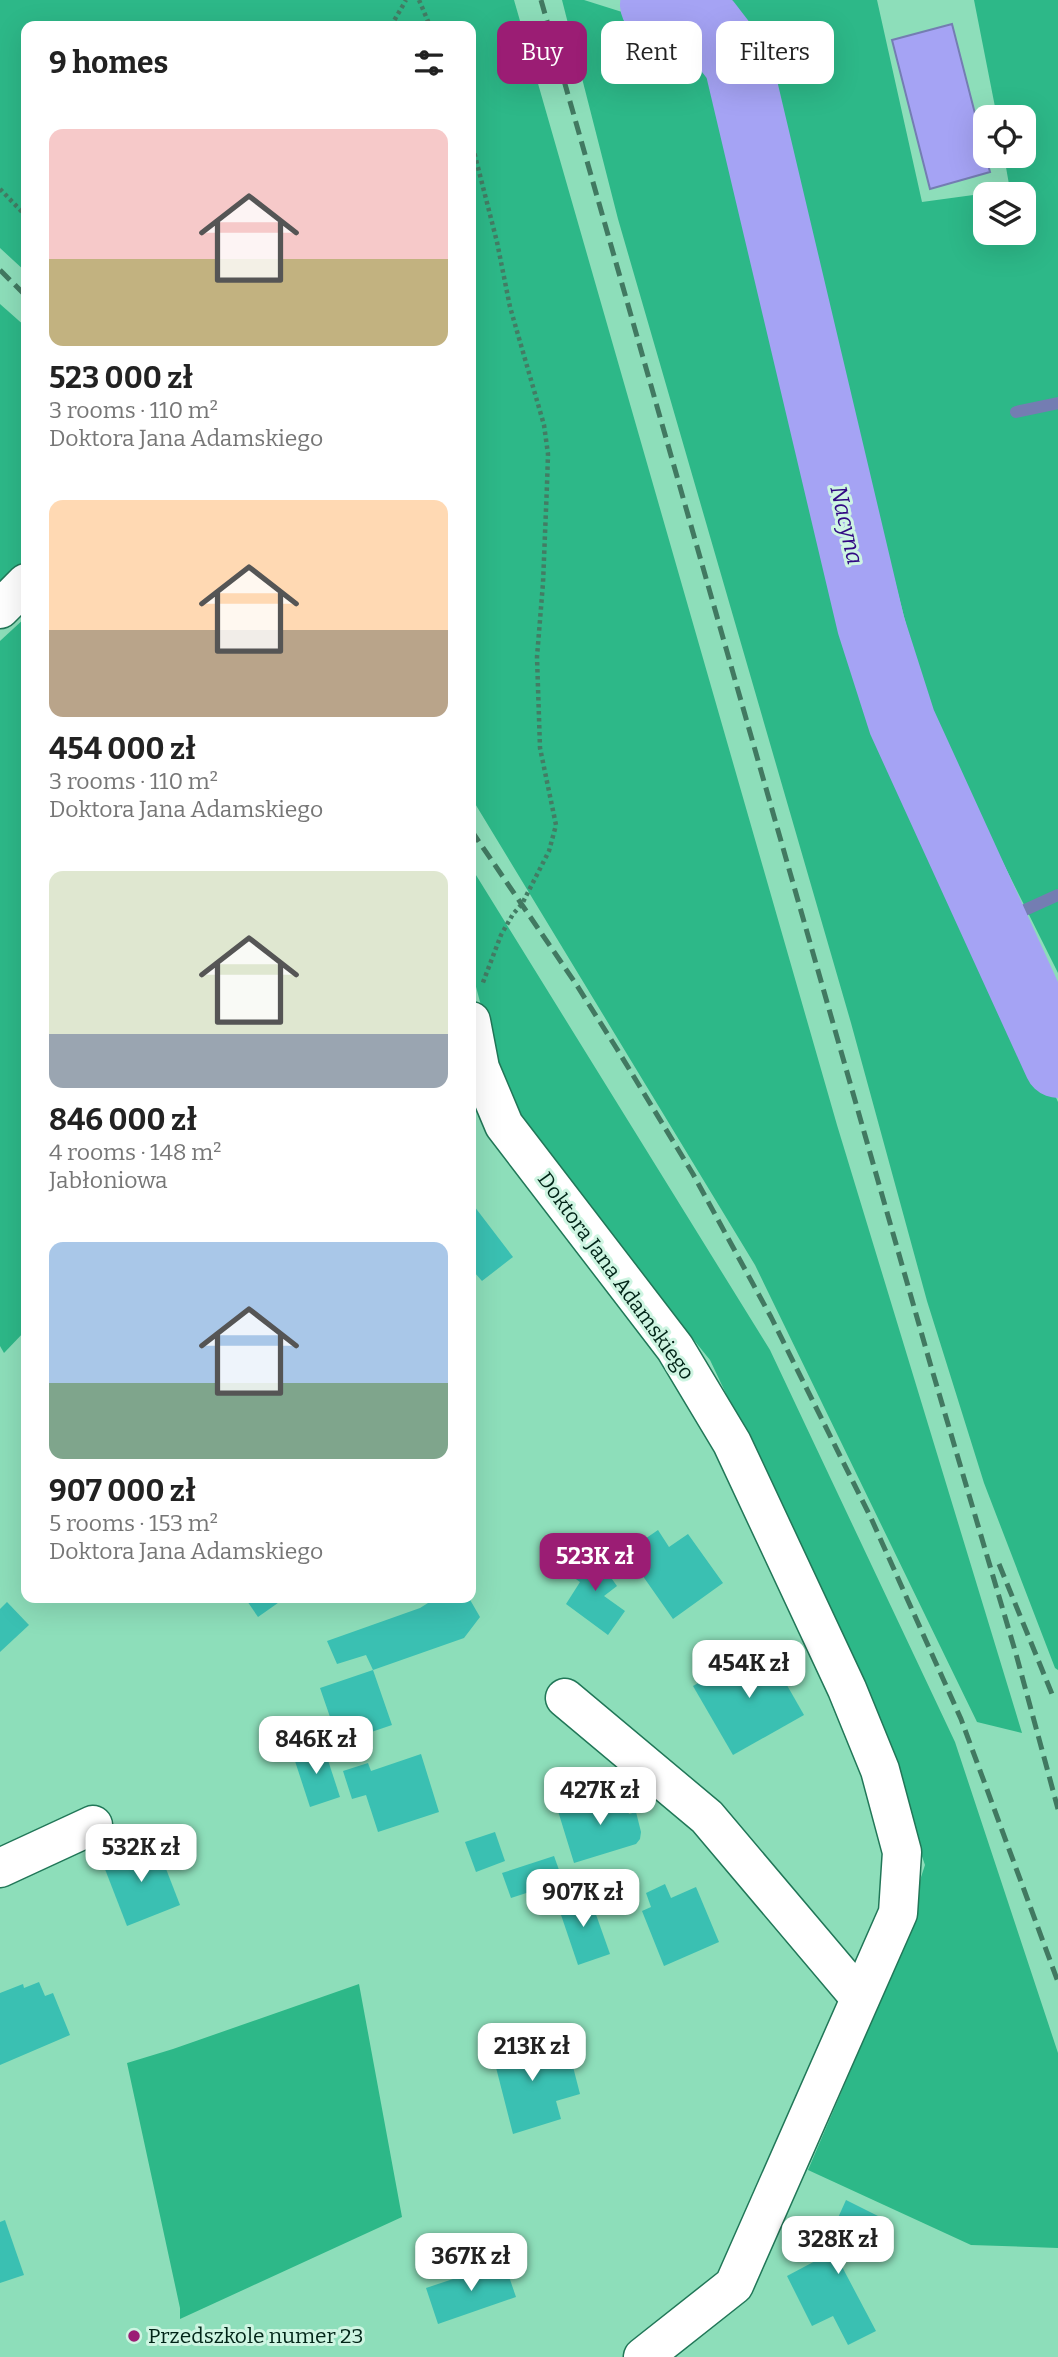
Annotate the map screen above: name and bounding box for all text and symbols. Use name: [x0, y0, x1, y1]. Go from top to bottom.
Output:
chip: Buy: [497, 21, 587, 84]
chip: Rent: [601, 21, 702, 84]
chip: Filters: [716, 21, 834, 84]
icon: filters: [410, 44, 448, 82]
text: 9 homes: [49, 45, 168, 81]
map controls: [973, 105, 1036, 245]
button: locate: [973, 105, 1036, 168]
icon: home: [186, 175, 312, 301]
button: layers: [973, 182, 1036, 245]
text: 523 000 zł: [49, 360, 193, 396]
text: 3 rooms · 110 m²: [49, 396, 218, 424]
text: Doktora Jana Adamskiego: [49, 424, 323, 452]
water label: Nacyna: [824, 483, 870, 567]
icon: home: [186, 546, 312, 672]
text: 454 000 zł: [49, 731, 196, 767]
text: 3 rooms · 110 m²: [49, 767, 218, 795]
text: Doktora Jana Adamskiego: [49, 795, 323, 823]
icon: home: [186, 917, 312, 1043]
text: 846 000 zł: [49, 1102, 197, 1138]
text: 4 rooms · 148 m²: [49, 1138, 221, 1166]
text: Jabłoniowa: [49, 1166, 168, 1194]
street label: Doktora Jana Adamskiego: [532, 1167, 700, 1385]
icon: home: [186, 1288, 312, 1414]
text: 907 000 zł: [49, 1473, 196, 1509]
text: 5 rooms · 153 m²: [49, 1509, 218, 1537]
pin: 523K zł: [530, 1534, 660, 1593]
text: Doktora Jana Adamskiego: [49, 1537, 323, 1565]
text: 523K zł: [556, 1542, 634, 1570]
pin: 454K zł: [684, 1640, 814, 1700]
text: 454K zł: [708, 1649, 790, 1677]
pin: 846K zł: [251, 1716, 381, 1776]
text: 846K zł: [275, 1725, 357, 1753]
pin: 427K zł: [535, 1768, 665, 1827]
text: 427K zł: [560, 1776, 640, 1804]
pin: 532K zł: [76, 1825, 206, 1884]
text: 532K zł: [102, 1833, 180, 1861]
pin: 907K zł: [518, 1870, 648, 1929]
text: 907K zł: [542, 1878, 624, 1906]
pin: 213K zł: [467, 2024, 597, 2083]
text: 213K zł: [494, 2032, 570, 2060]
pin: 328K zł: [773, 2216, 903, 2276]
text: 328K zł: [798, 2225, 878, 2253]
pin: 367K zł: [406, 2234, 536, 2293]
text: 367K zł: [431, 2242, 511, 2270]
place label: Przedszkole numer 23: [148, 2323, 363, 2349]
marker: Przedszkole numer 23: [126, 2328, 142, 2344]

